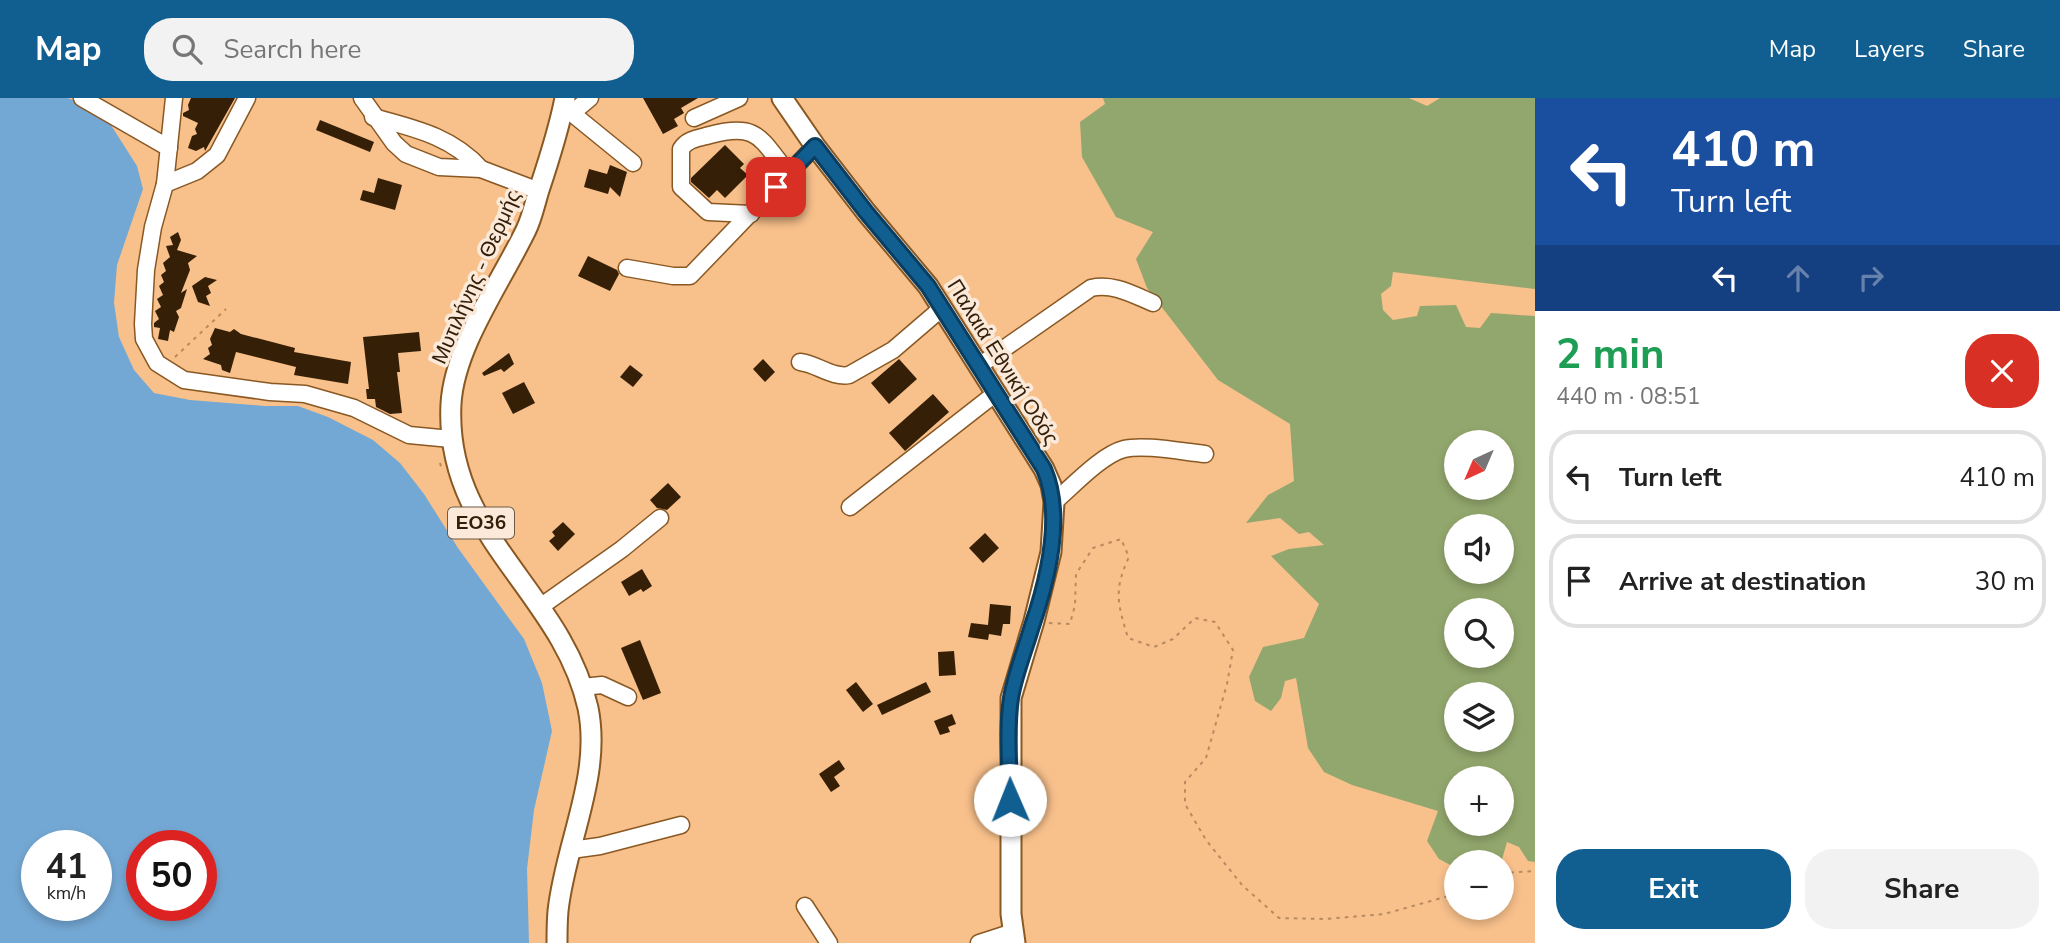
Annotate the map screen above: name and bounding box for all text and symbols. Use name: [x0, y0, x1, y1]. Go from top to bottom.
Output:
search box: [144, 18, 634, 81]
text: Map: [35, 27, 102, 72]
icon: search: [168, 30, 206, 68]
text: Search here: [224, 32, 361, 67]
text: Map: [1769, 33, 1816, 65]
text: Layers: [1854, 33, 1925, 65]
text: Share: [1963, 33, 2025, 65]
text: 410 m: [1671, 116, 1815, 183]
icon: left: [1556, 126, 1647, 217]
pin: [746, 157, 806, 217]
icon: arrive: [757, 168, 795, 206]
text: Turn left: [1671, 180, 1791, 223]
street label: Μυτιλήνης - Θερμής: [425, 186, 527, 368]
icon: left: [1706, 259, 1744, 297]
icon: ahead: [1779, 259, 1817, 297]
icon: right: [1852, 259, 1890, 297]
street label: Παλαιά Εθνική Οδός: [941, 274, 1065, 450]
text: 2 min: [1556, 326, 1665, 383]
button: close: [1965, 334, 2039, 408]
text: 440 m · 08:51: [1556, 381, 1701, 412]
north arrow: [1444, 430, 1514, 500]
map controls: [1444, 430, 1514, 920]
icon: left: [1560, 458, 1598, 496]
text: Turn left: [1619, 460, 1722, 495]
text: 410 m: [1959, 460, 2035, 495]
road number: ΕΟ36: [448, 508, 514, 538]
button: sound: [1444, 514, 1514, 584]
icon: arrive: [1560, 562, 1598, 600]
text: Arrive at destination: [1619, 564, 1866, 599]
text: 30 m: [1975, 564, 2035, 599]
button: search: [1444, 598, 1514, 668]
button: layers: [1444, 682, 1514, 752]
position arrow: [973, 763, 1047, 837]
button: +: [1444, 766, 1514, 836]
speed limit sign: 50: [126, 830, 217, 921]
text: 41: [45, 843, 88, 890]
button: Exit: [1556, 849, 1791, 929]
button: Share: [1805, 849, 2039, 929]
button: −: [1444, 850, 1514, 920]
text: km/h: [47, 881, 86, 905]

